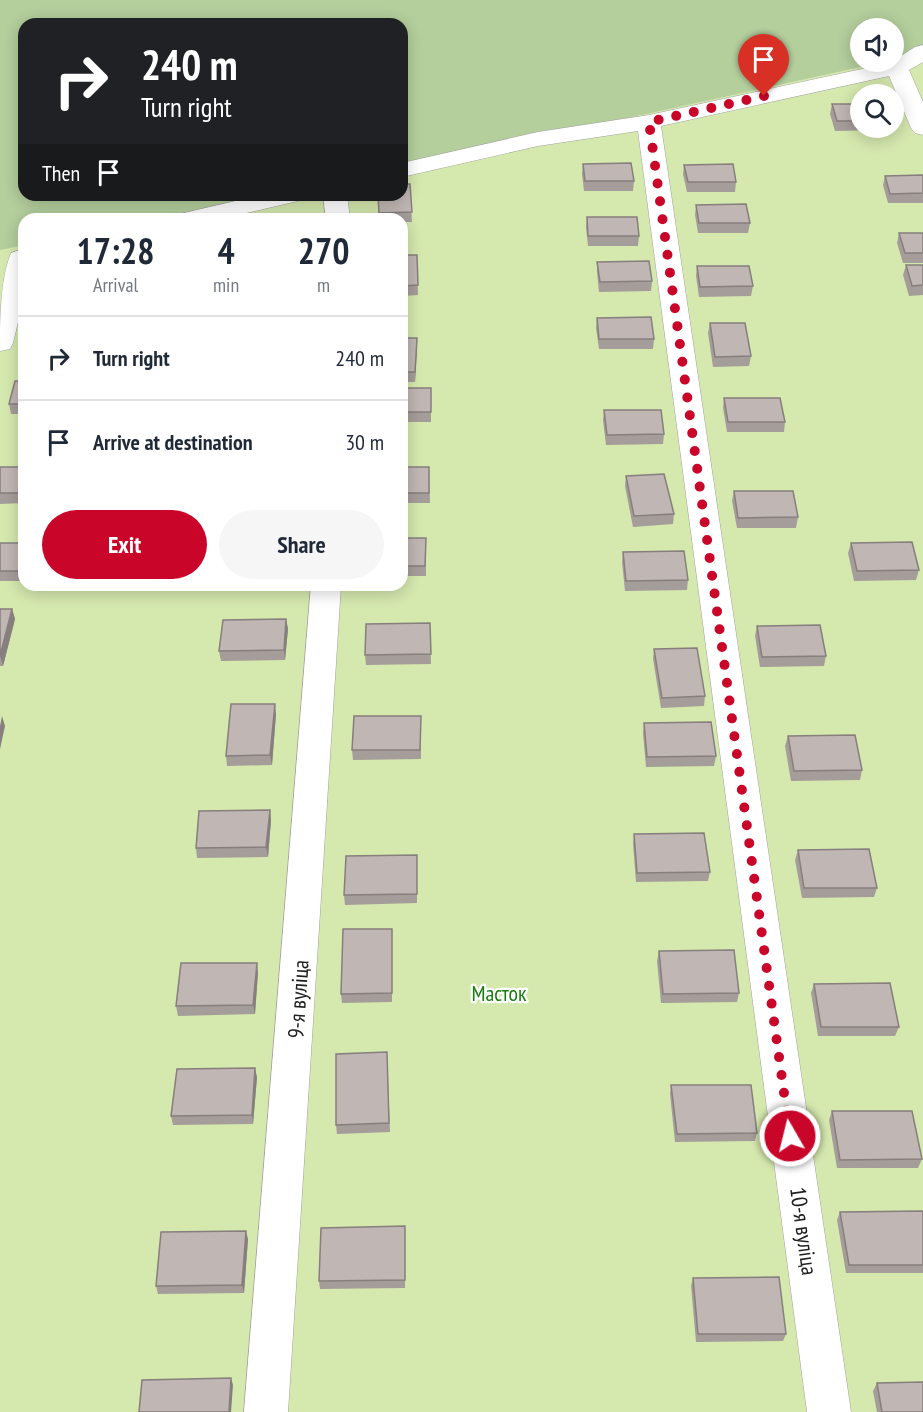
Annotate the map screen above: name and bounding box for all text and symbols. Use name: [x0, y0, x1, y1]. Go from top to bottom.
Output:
map controls: [850, 18, 904, 138]
button: sound: [850, 18, 904, 72]
pin: [738, 34, 789, 96]
text: 240 m: [141, 37, 238, 92]
icon: right: [42, 42, 120, 120]
icon: arrive: [747, 43, 780, 76]
button: search: [850, 84, 904, 138]
text: Turn right: [141, 90, 232, 124]
icon: arrive: [92, 156, 125, 189]
text: Then: [42, 159, 80, 187]
text: 17:28: [77, 227, 154, 274]
text: 4: [217, 227, 235, 274]
text: 270: [298, 227, 349, 274]
text: Arrival: [93, 272, 138, 298]
text: min: [213, 272, 239, 298]
text: m: [317, 272, 330, 298]
icon: right: [42, 342, 75, 375]
text: Turn right: [93, 344, 170, 372]
text: 240 m: [335, 344, 384, 372]
icon: arrive: [42, 426, 75, 459]
text: Arrive at destination: [93, 428, 253, 456]
text: 30 m: [345, 428, 384, 456]
button: Exit: [42, 510, 207, 579]
button: Share: [219, 510, 384, 579]
street label: 9-я вуліца: [281, 959, 315, 1039]
park label: Масток: [471, 979, 527, 1007]
position arrow: [758, 1104, 822, 1168]
street label: 10-я вуліца: [784, 1185, 824, 1277]

